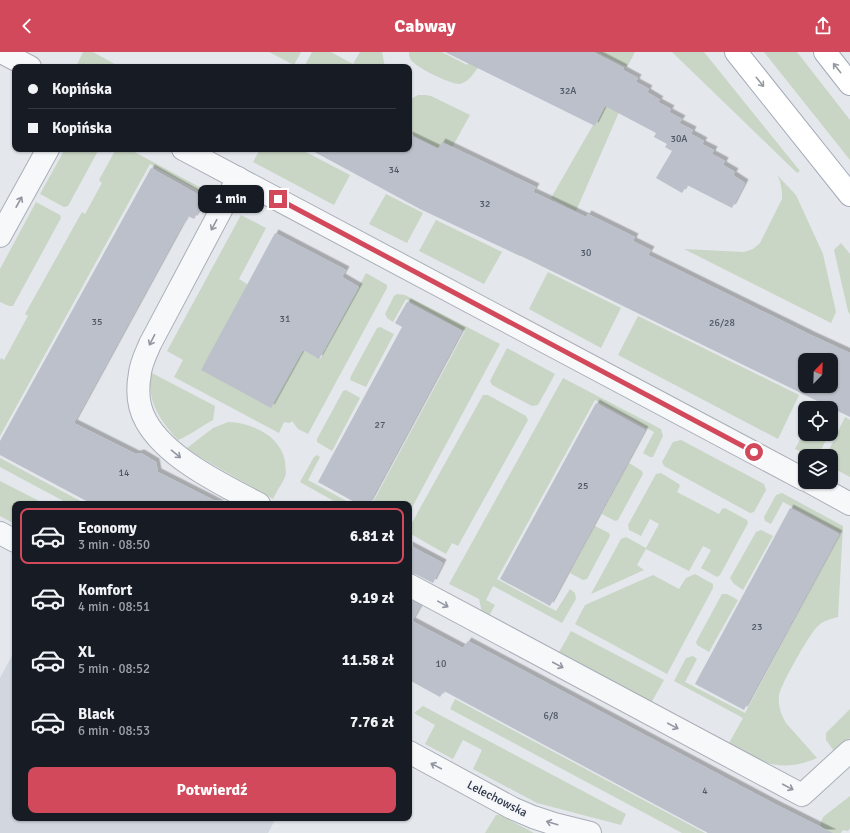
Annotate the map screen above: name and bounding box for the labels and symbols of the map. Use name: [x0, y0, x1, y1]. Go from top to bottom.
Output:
one-way arrow: [833, 63, 842, 73]
one-way arrow: [756, 77, 765, 88]
house number: 32A: [560, 85, 576, 97]
house number: 30A: [671, 133, 687, 145]
house number: 34: [389, 164, 400, 176]
callout: 1 min: [198, 185, 264, 213]
route end: [269, 190, 287, 208]
one-way arrow: [15, 196, 23, 208]
house number: 32: [480, 198, 490, 210]
one-way arrow: [209, 219, 217, 231]
house number: 30: [581, 247, 591, 259]
house number: 31: [280, 313, 290, 325]
house number: 35: [92, 316, 102, 328]
house number: 26/28: [709, 317, 735, 329]
one-way arrow: [148, 334, 156, 346]
north arrow: [798, 353, 838, 393]
house number: 27: [375, 419, 385, 431]
route start: [745, 443, 763, 461]
one-way arrow: [171, 450, 182, 459]
house number: 14: [119, 467, 130, 479]
house number: 25: [578, 480, 588, 492]
one-way arrow: [437, 600, 449, 608]
house number: 23: [752, 621, 762, 633]
house number: 10: [436, 658, 446, 670]
one-way arrow: [552, 662, 564, 669]
house number: 6/8: [543, 710, 559, 722]
one-way arrow: [666, 723, 678, 730]
one-way arrow: [430, 762, 442, 770]
street label: Lelechowska: [464, 777, 530, 821]
one-way arrow: [781, 784, 793, 791]
house number: 4: [702, 785, 708, 797]
one-way arrow: [546, 819, 559, 826]

